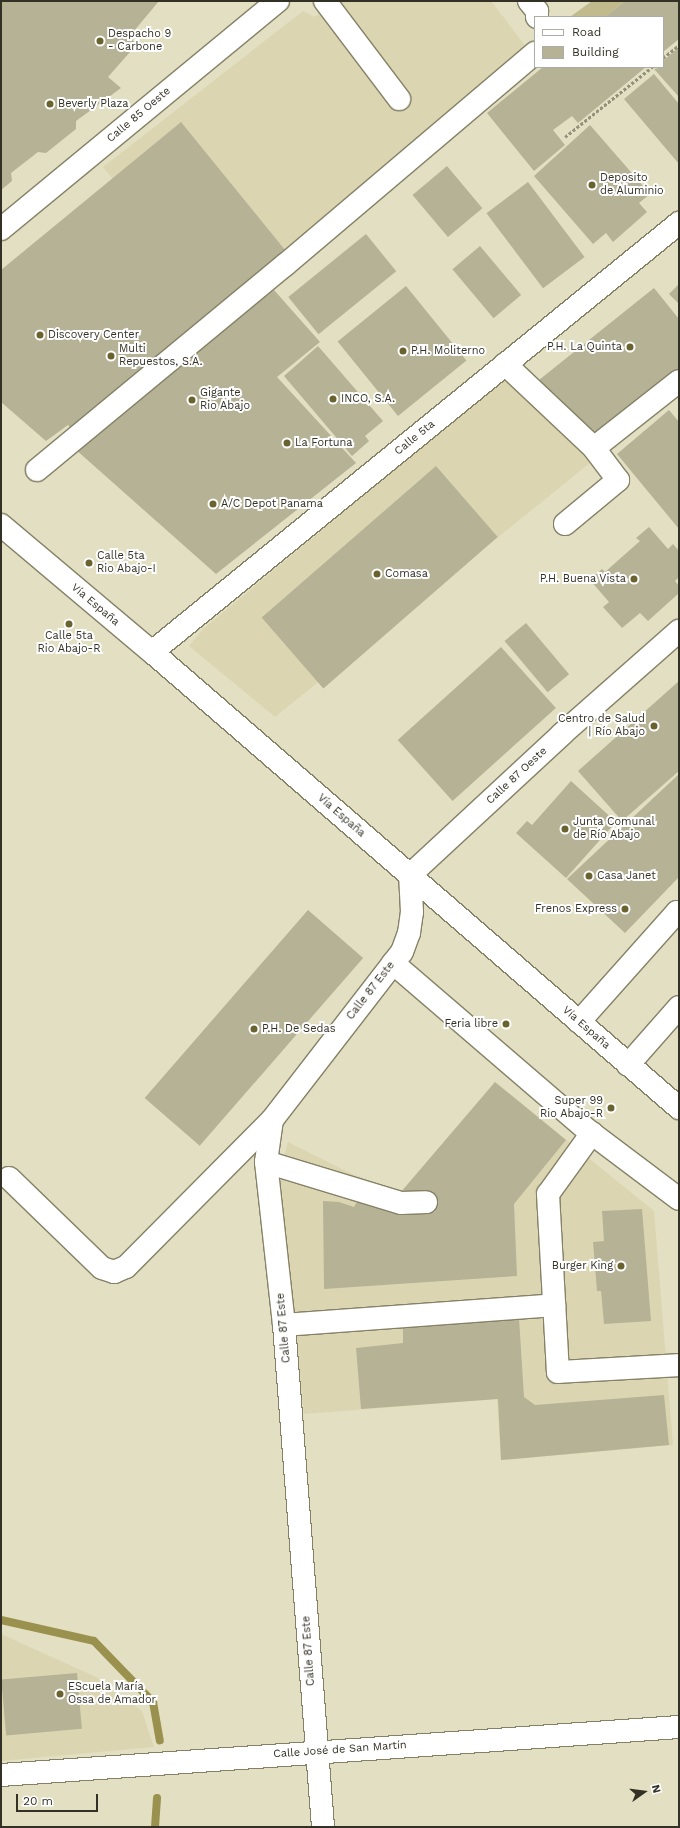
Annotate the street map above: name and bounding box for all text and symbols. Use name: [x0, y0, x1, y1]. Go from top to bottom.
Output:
legend: [534, 16, 664, 68]
text: Road: [572, 25, 601, 39]
place label: Despacho 9 - Carbone: [108, 28, 171, 54]
marker: Despacho 9 - Carbone: [95, 36, 105, 46]
text: Building: [572, 45, 619, 59]
street label: Calle 85 Oeste: [105, 85, 173, 145]
place label: Beverly Plaza: [58, 97, 129, 111]
marker: Beverly Plaza: [45, 99, 55, 109]
place label: Deposito de Aluminio: [600, 172, 664, 198]
marker: Deposito de Aluminio: [587, 180, 597, 190]
place label: Discovery Center: [48, 328, 139, 342]
marker: Discovery Center: [35, 330, 45, 340]
place label: P.H. La Quinta: [547, 340, 622, 354]
marker: P.H. La Quinta: [625, 342, 635, 352]
place label: Multi Repuestos, S.A.: [119, 343, 202, 369]
place label: P.H. Moliterno: [411, 344, 485, 358]
marker: P.H. Moliterno: [398, 346, 408, 356]
marker: Multi Repuestos, S.A.: [106, 351, 116, 361]
place label: Gigante Rio Abajo: [200, 387, 250, 413]
place label: INCO, S.A.: [341, 392, 395, 406]
marker: INCO, S.A.: [328, 394, 338, 404]
marker: Gigante Rio Abajo: [187, 395, 197, 405]
street label: Calle 5ta: [392, 418, 438, 458]
place label: La Fortuna: [295, 436, 353, 450]
marker: La Fortuna: [282, 438, 292, 448]
place label: A/C Depot Panama: [221, 497, 323, 511]
marker: A/C Depot Panama: [208, 499, 218, 509]
place label: Calle 5ta Rio Abajo-I: [97, 550, 156, 576]
marker: Calle 5ta Rio Abajo-I: [84, 558, 94, 568]
place label: Comasa: [385, 567, 428, 581]
marker: Comasa: [372, 569, 382, 579]
place label: P.H. Buena Vista: [539, 572, 626, 586]
marker: P.H. Buena Vista: [629, 574, 639, 584]
street label: Vía España: [68, 581, 122, 629]
marker: Calle 5ta Rio Abajo-R: [64, 619, 74, 629]
place label: Calle 5ta Rio Abajo-R: [37, 630, 101, 656]
place label: Centro de Salud | Río Abajo: [558, 713, 645, 739]
marker: Centro de Salud | Río Abajo: [648, 720, 660, 732]
street label: Calle 87 Oeste: [484, 745, 550, 807]
street label: Vía España: [314, 792, 368, 840]
place label: Junta Comunal de Río Abajo: [573, 816, 655, 842]
marker: Junta Comunal de Río Abajo: [560, 824, 570, 834]
place label: Casa Janet: [597, 869, 656, 883]
marker: Casa Janet: [584, 871, 594, 881]
place label: Frenos Express: [535, 902, 617, 916]
marker: Frenos Express: [620, 904, 630, 914]
street label: Calle 87 Este: [344, 959, 398, 1023]
street label: Vía España: [559, 1004, 613, 1052]
place label: Feria libre: [444, 1017, 498, 1031]
marker: Feria libre: [501, 1019, 511, 1029]
place label: P.H. De Sedas: [262, 1022, 335, 1036]
marker: P.H. De Sedas: [249, 1024, 259, 1034]
place label: Super 99 Rio Abajo-R: [540, 1095, 603, 1121]
marker: Super 99 Rio Abajo-R: [606, 1103, 616, 1113]
place label: Burger King: [552, 1259, 613, 1273]
marker: Burger King: [616, 1261, 626, 1271]
street label: Calle 87 Este: [274, 1292, 294, 1364]
street label: Calle 87 Este: [300, 1615, 318, 1687]
place label: EScuela María Ossa de Amador: [68, 1681, 157, 1707]
marker: EScuela María Ossa de Amador: [55, 1689, 65, 1699]
street label: Calle José de San Martín: [273, 1739, 407, 1761]
north arrow: [624, 1772, 664, 1812]
text: N: [649, 1783, 663, 1795]
scale bar: [18, 1786, 100, 1812]
text: 20 m: [23, 1794, 53, 1808]

